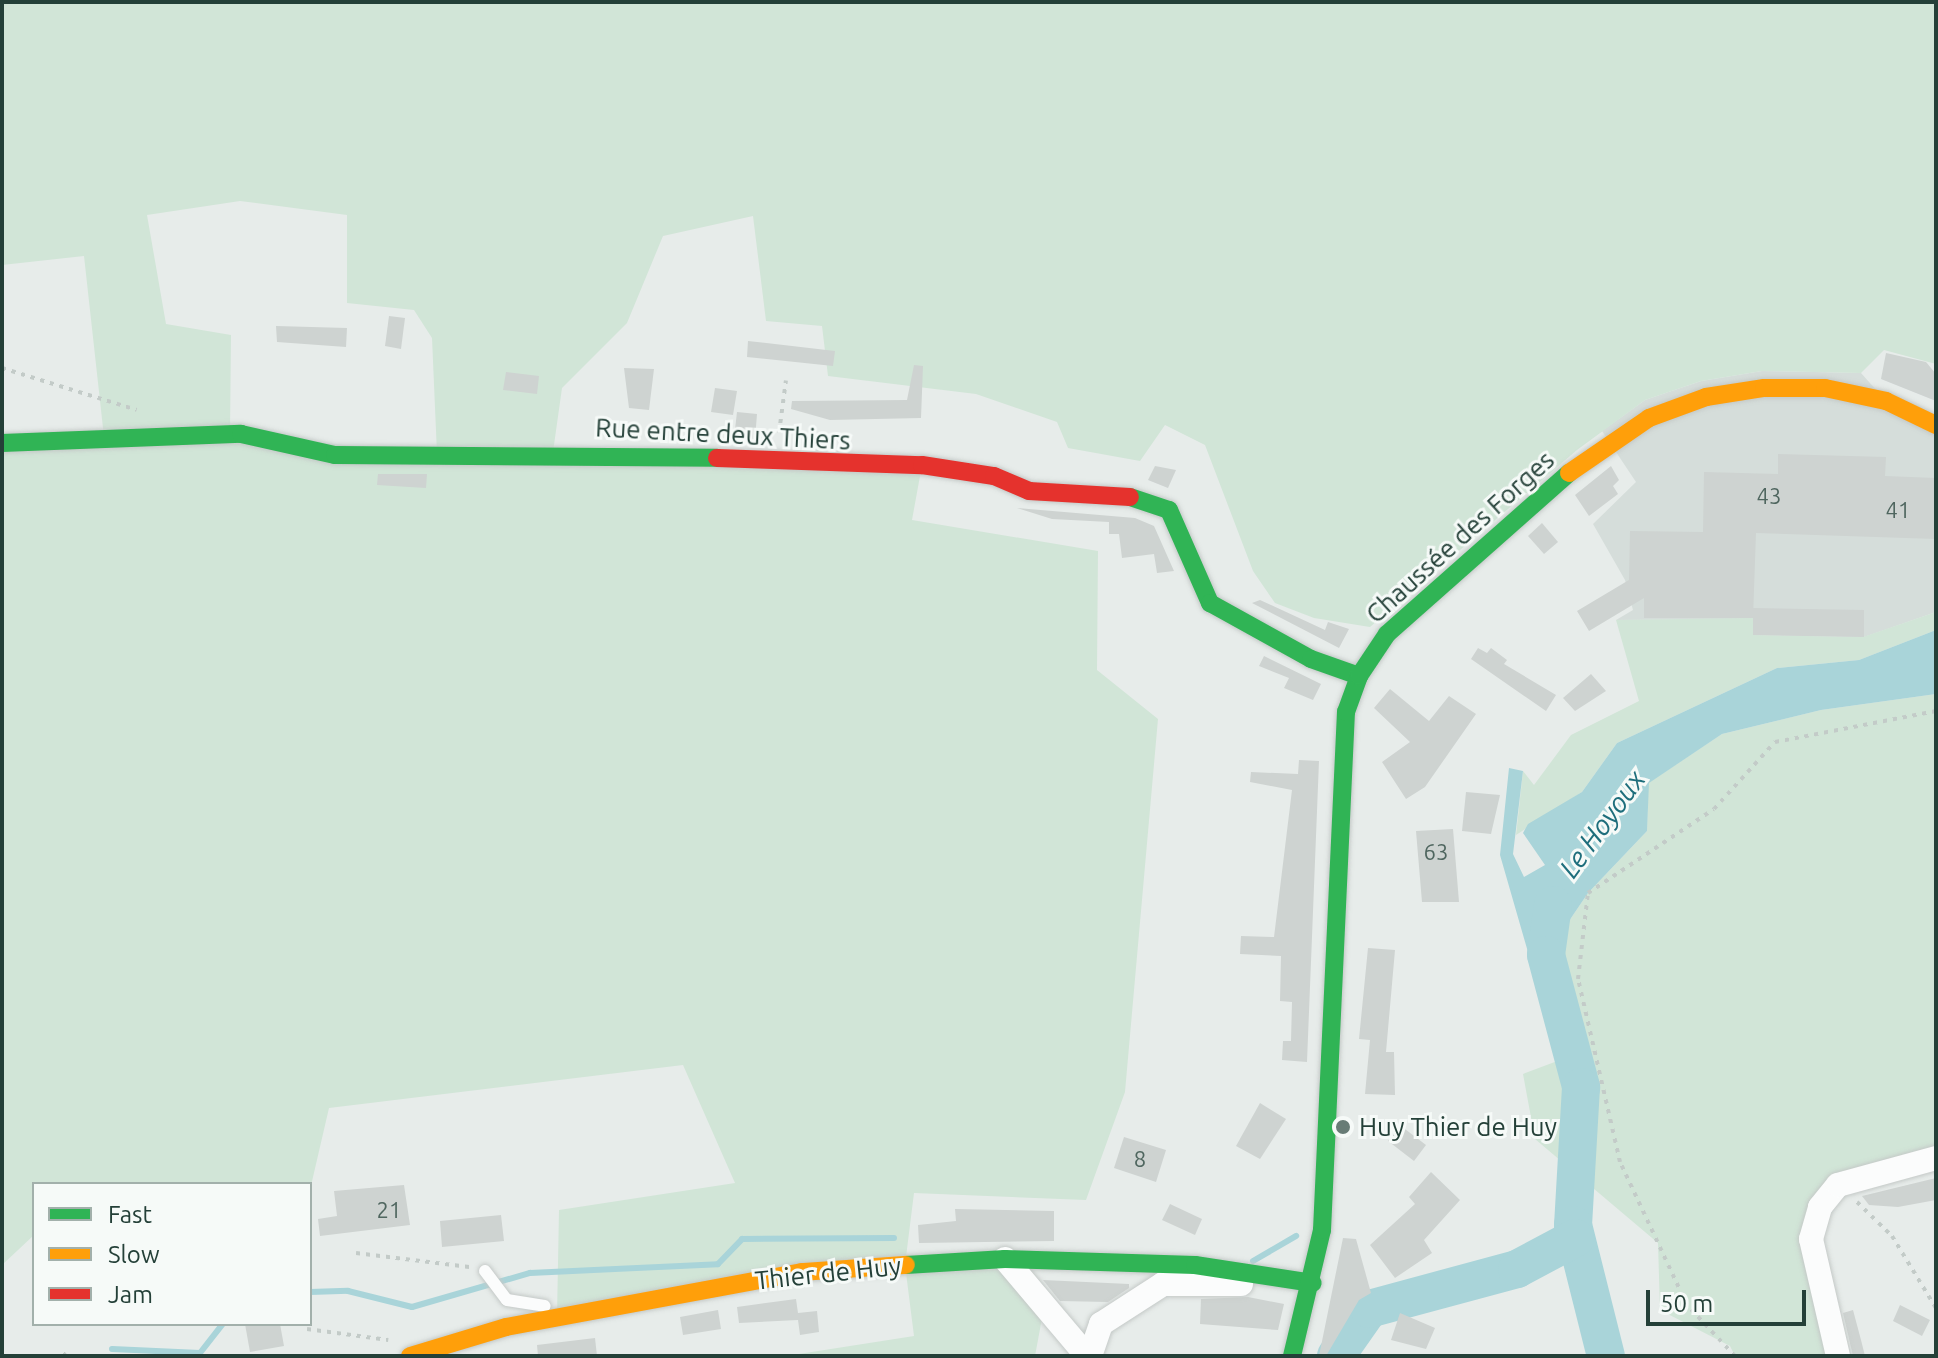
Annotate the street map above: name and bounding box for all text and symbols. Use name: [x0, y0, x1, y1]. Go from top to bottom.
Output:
street label: Rue entre deux Thiers: [595, 412, 851, 456]
street label: Chaussée des Forges: [1360, 444, 1560, 630]
house number: 43: [1757, 483, 1781, 509]
house number: 41: [1886, 497, 1910, 523]
water label: Le Hoyoux: [1552, 764, 1652, 884]
house number: 63: [1424, 839, 1448, 865]
place label: Huy Thier de Huy: [1359, 1111, 1557, 1143]
marker: Huy Thier de Huy: [1334, 1118, 1352, 1136]
house number: 8: [1134, 1146, 1146, 1172]
legend: [32, 1182, 312, 1326]
house number: 21: [377, 1197, 401, 1223]
text: Fast: [108, 1201, 152, 1228]
text: Slow: [108, 1241, 160, 1268]
street label: Thier de Huy: [753, 1250, 903, 1296]
scale bar: [1650, 1274, 1810, 1324]
text: Jam: [108, 1281, 153, 1308]
text: 50 m: [1660, 1290, 1713, 1317]

